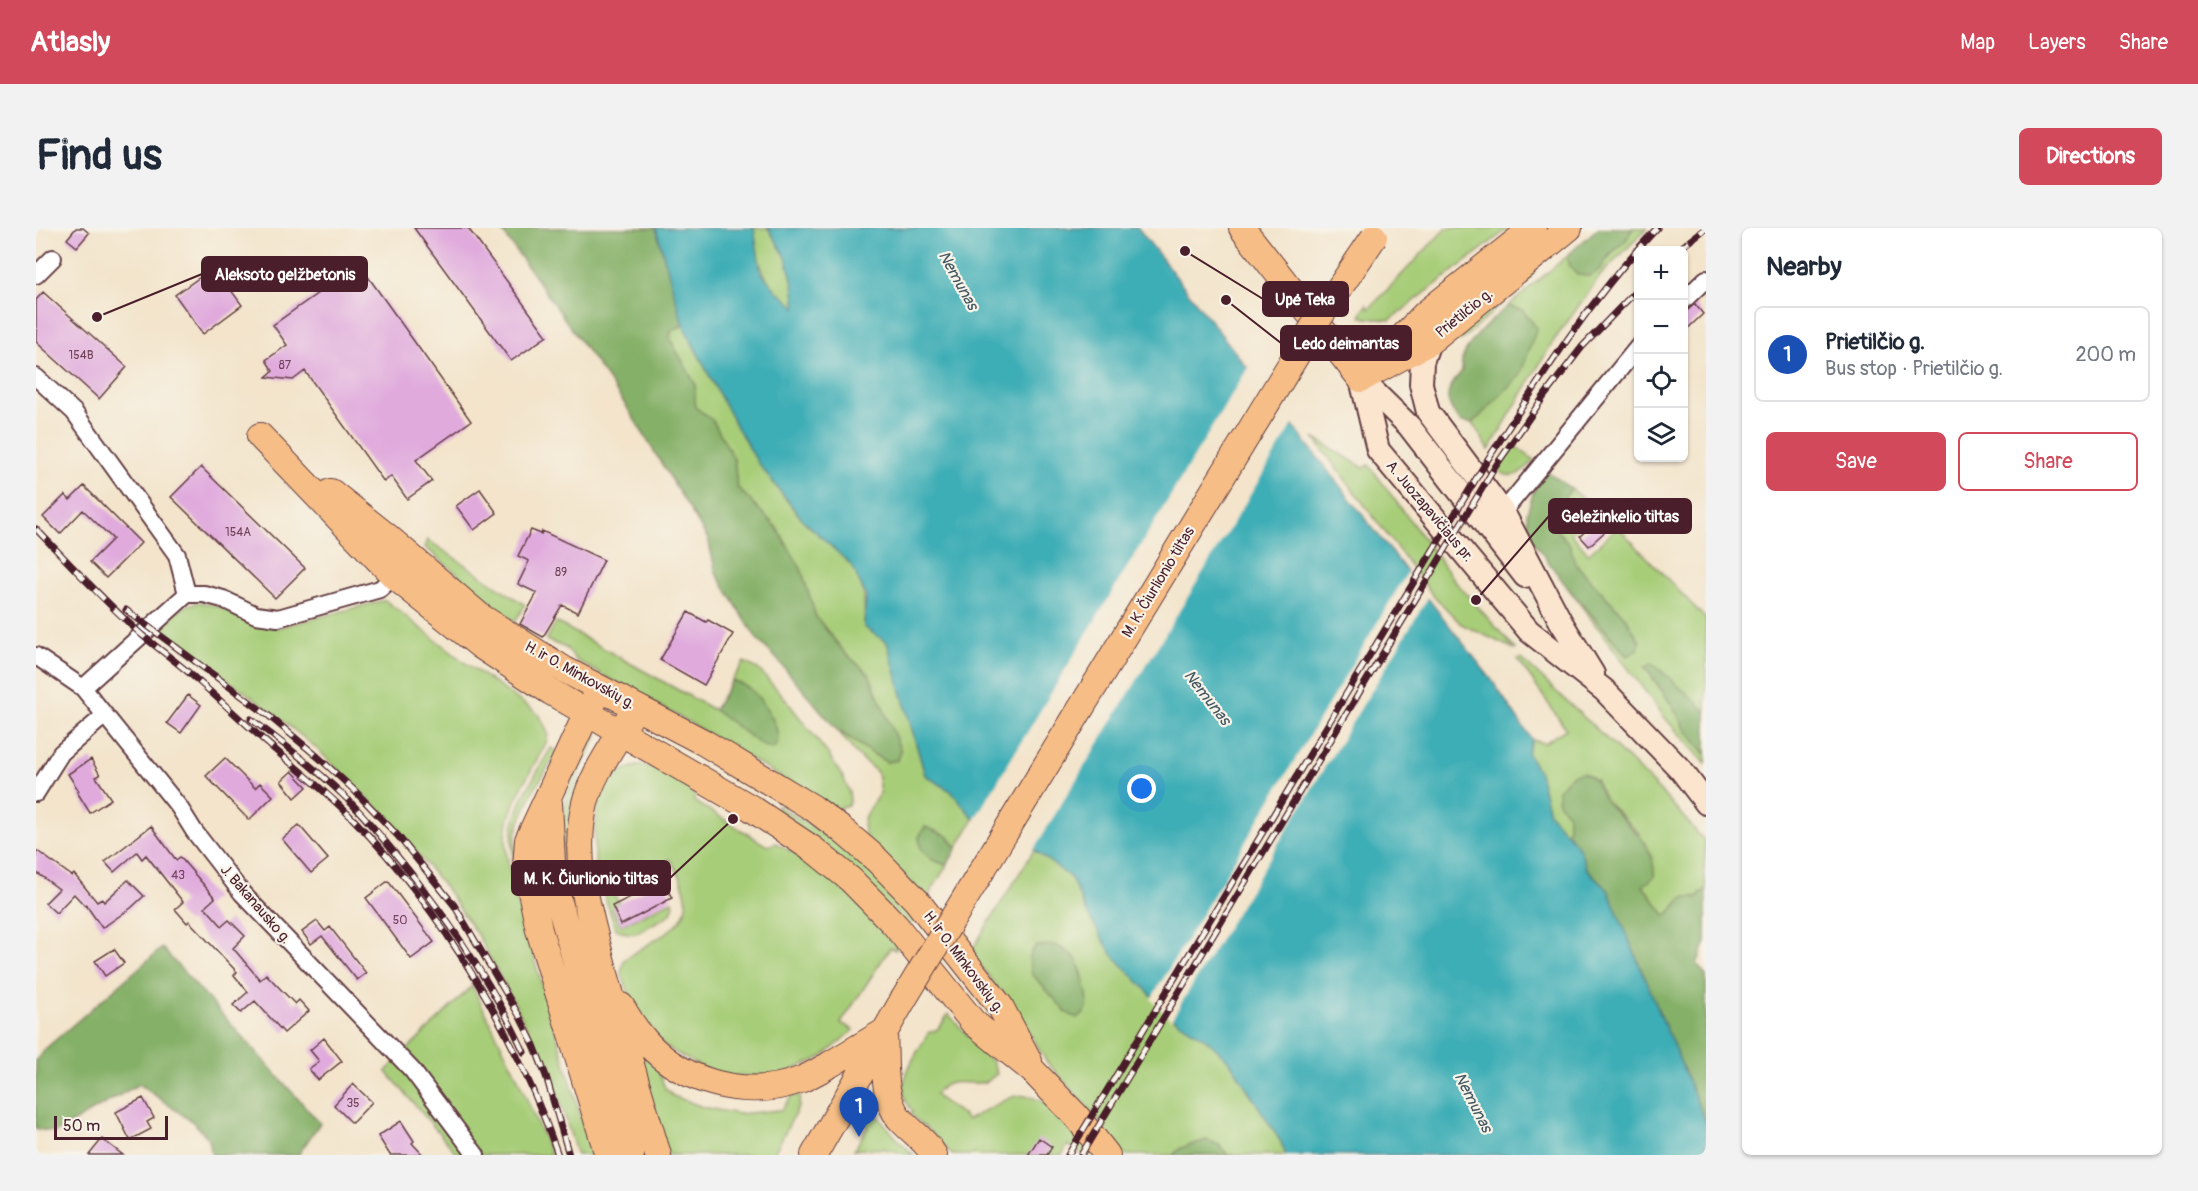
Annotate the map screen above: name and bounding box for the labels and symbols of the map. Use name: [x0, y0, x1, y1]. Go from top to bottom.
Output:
water label: Nemunas: [934, 247, 983, 315]
callout: Aleksoto gelžbetonis: [202, 257, 367, 291]
text: Aleksoto gelžbetonis: [215, 265, 356, 285]
callout: Upė Teka: [1263, 282, 1348, 316]
street label: Prietilčio g.: [1432, 285, 1497, 342]
text: Upė Teka: [1275, 290, 1336, 310]
callout: Ledo deimantas: [1281, 326, 1411, 360]
text: Ledo deimantas: [1293, 334, 1400, 354]
house number: 154B: [69, 348, 94, 363]
house number: 87: [279, 358, 292, 373]
street label: A. Juozapavičiaus pr.: [1382, 457, 1478, 566]
callout: Geležinkelio tiltas: [1549, 499, 1691, 533]
text: Geležinkelio tiltas: [1561, 507, 1680, 527]
street label: M. K. Čiurlionio tiltas: [1118, 523, 1199, 641]
house number: 154A: [225, 525, 251, 540]
house number: 89: [555, 565, 567, 580]
street label: H. ir O. Minkovskių g.: [521, 637, 638, 714]
water label: Nemunas: [1179, 666, 1236, 731]
your location: [1127, 774, 1156, 803]
street label: J. Bakanausko g.: [216, 861, 295, 948]
callout: M. K. Čiurlionio tiltas: [512, 861, 670, 895]
house number: 43: [171, 868, 185, 883]
text: M. K. Čiurlionio tiltas: [524, 868, 659, 889]
street label: H. ir O. Minkovskių g.: [919, 907, 1008, 1017]
house number: 50: [393, 913, 407, 928]
water label: Nemunas: [1450, 1069, 1497, 1137]
pin: 1: [840, 1088, 878, 1137]
house number: 35: [346, 1096, 360, 1111]
scale bar: [54, 1113, 168, 1140]

